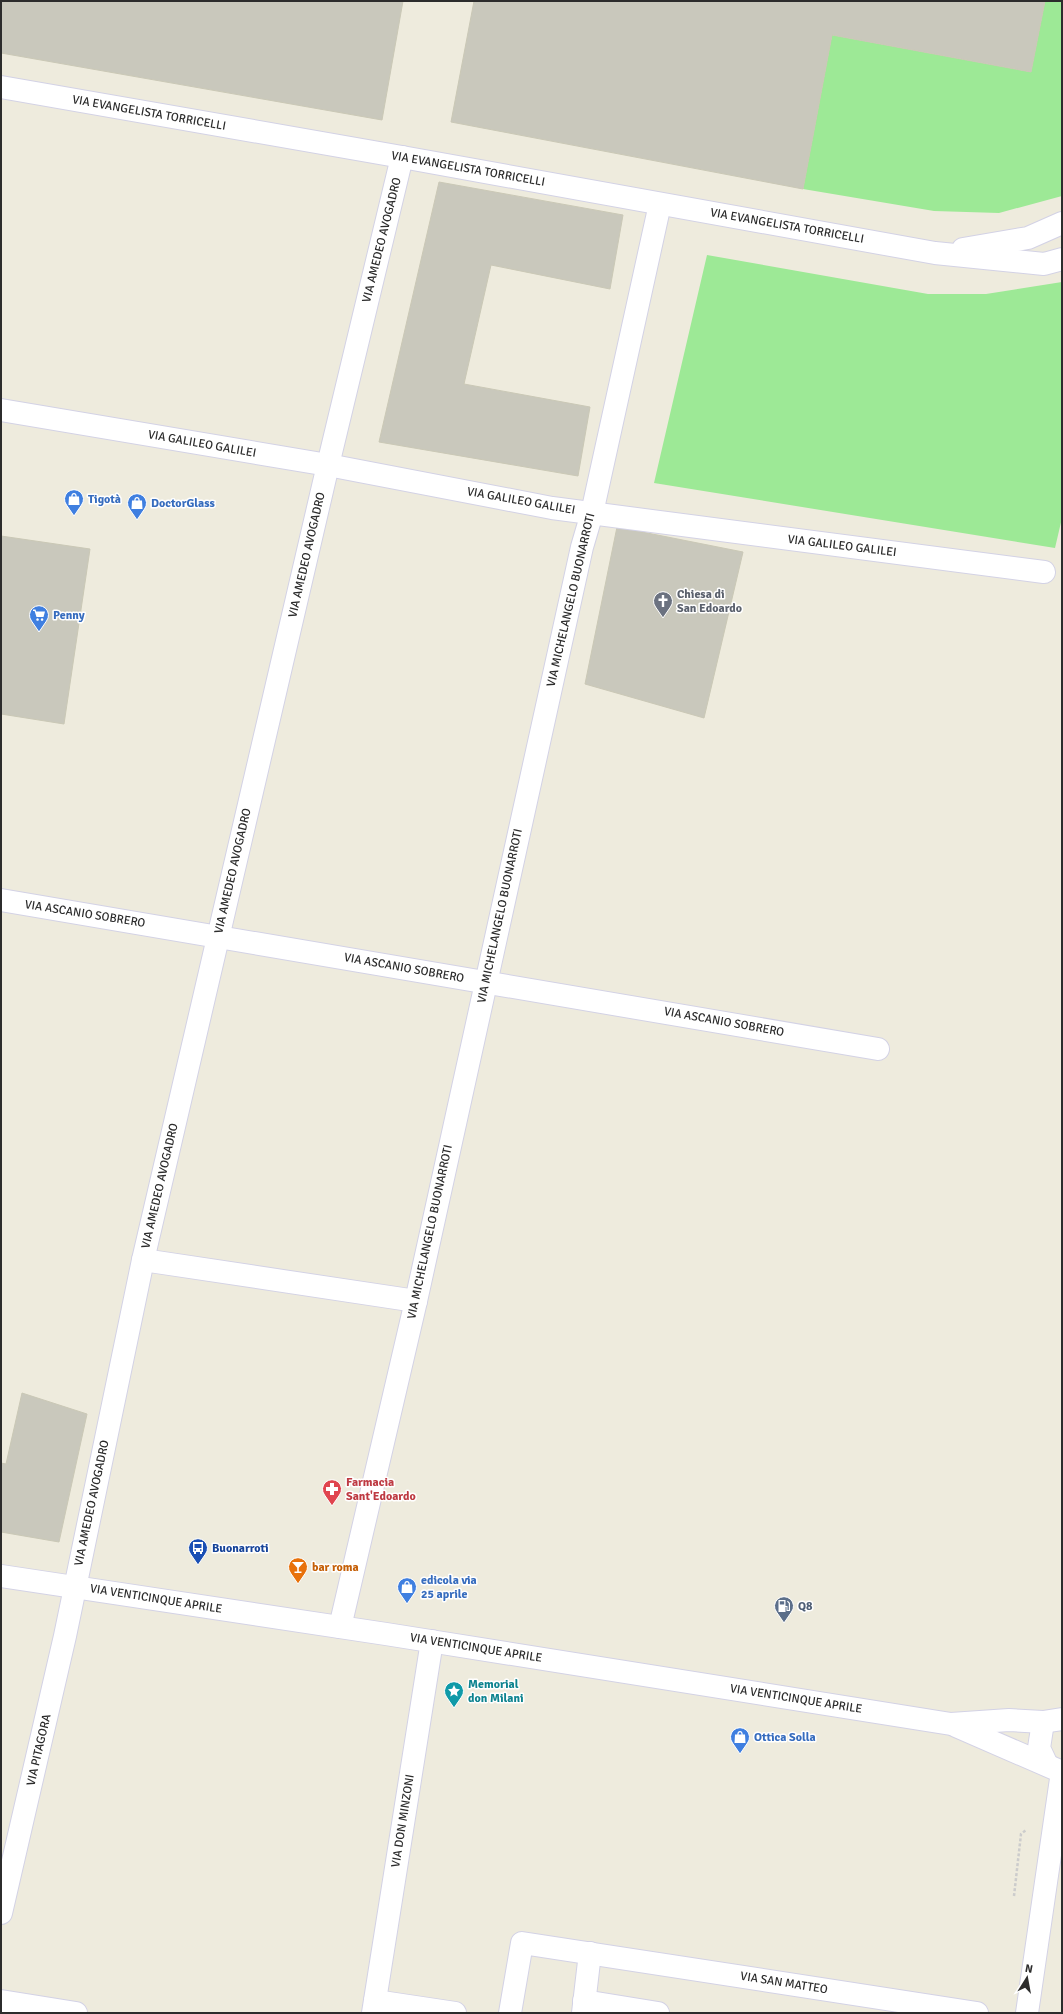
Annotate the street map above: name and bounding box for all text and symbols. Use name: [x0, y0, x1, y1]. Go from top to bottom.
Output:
street label: VIA EVANGELISTA TORRICELLI: [71, 92, 227, 134]
street label: VIA EVANGELISTA TORRICELLI: [390, 148, 546, 190]
street label: VIA AMEDEO AVOGADRO: [359, 176, 405, 304]
street label: VIA EVANGELISTA TORRICELLI: [709, 205, 865, 247]
street label: VIA GALILEO GALILEI: [147, 427, 257, 461]
street label: VIA GALILEO GALILEI: [466, 484, 576, 518]
shop icon: Tigotà: [63, 488, 85, 516]
street label: VIA AMEDEO AVOGADRO: [285, 491, 329, 619]
place label: Tigotà: [88, 492, 121, 507]
shop icon: DoctorGlass: [126, 492, 148, 520]
place label: DoctorGlass: [151, 496, 216, 511]
street label: VIA MICHELANGELO BUONARROTI: [544, 512, 598, 688]
street label: VIA GALILEO GALILEI: [787, 532, 897, 560]
place label: Chiesa di San Edoardo: [677, 587, 742, 616]
church icon: Chiesa di San Edoardo: [652, 590, 674, 618]
supermarket icon: Penny: [28, 604, 50, 632]
place label: Penny: [53, 608, 85, 623]
street label: VIA AMEDEO AVOGADRO: [211, 807, 255, 935]
street label: VIA MICHELANGELO BUONARROTI: [474, 827, 526, 1005]
street label: VIA ASCANIO SOBRERO: [24, 897, 146, 931]
street label: VIA ASCANIO SOBRERO: [343, 950, 465, 986]
street label: VIA ASCANIO SOBRERO: [663, 1004, 785, 1040]
street label: VIA AMEDEO AVOGADRO: [138, 1122, 182, 1250]
street label: VIA MICHELANGELO BUONARROTI: [404, 1143, 456, 1321]
street label: VIA AMEDEO AVOGADRO: [71, 1439, 113, 1567]
place label: Farmacia Sant'Edoardo: [346, 1475, 416, 1504]
pharmacy icon: Farmacia Sant'Edoardo: [321, 1478, 343, 1506]
bus stop icon: Buonarroti: [187, 1537, 209, 1565]
place label: Buonarroti: [212, 1541, 269, 1556]
bar icon: bar roma: [287, 1556, 309, 1584]
place label: bar roma: [312, 1560, 359, 1575]
place label: edicola via 25 aprile: [421, 1573, 477, 1602]
shop icon: edicola via 25 aprile: [396, 1576, 418, 1604]
street label: VIA VENTICINQUE APRILE: [89, 1581, 223, 1617]
fuel station icon: Q8: [773, 1595, 795, 1623]
place label: Q8: [798, 1599, 813, 1614]
street label: VIA VENTICINQUE APRILE: [409, 1630, 543, 1666]
place label: Memorial don Milani: [468, 1677, 524, 1706]
place icon: Memorial don Milani: [443, 1680, 465, 1708]
street label: VIA VENTICINQUE APRILE: [729, 1681, 863, 1717]
street label: VIA PITAGORA: [23, 1712, 55, 1787]
shop icon: Ottica Solla: [729, 1726, 751, 1754]
place label: Ottica Solla: [754, 1730, 816, 1745]
street label: VIA DON MINZONI: [388, 1773, 418, 1869]
north arrow: [1007, 1958, 1047, 1998]
text: N: [1024, 1962, 1034, 1976]
street label: VIA SAN MATTEO: [739, 1969, 829, 1997]

